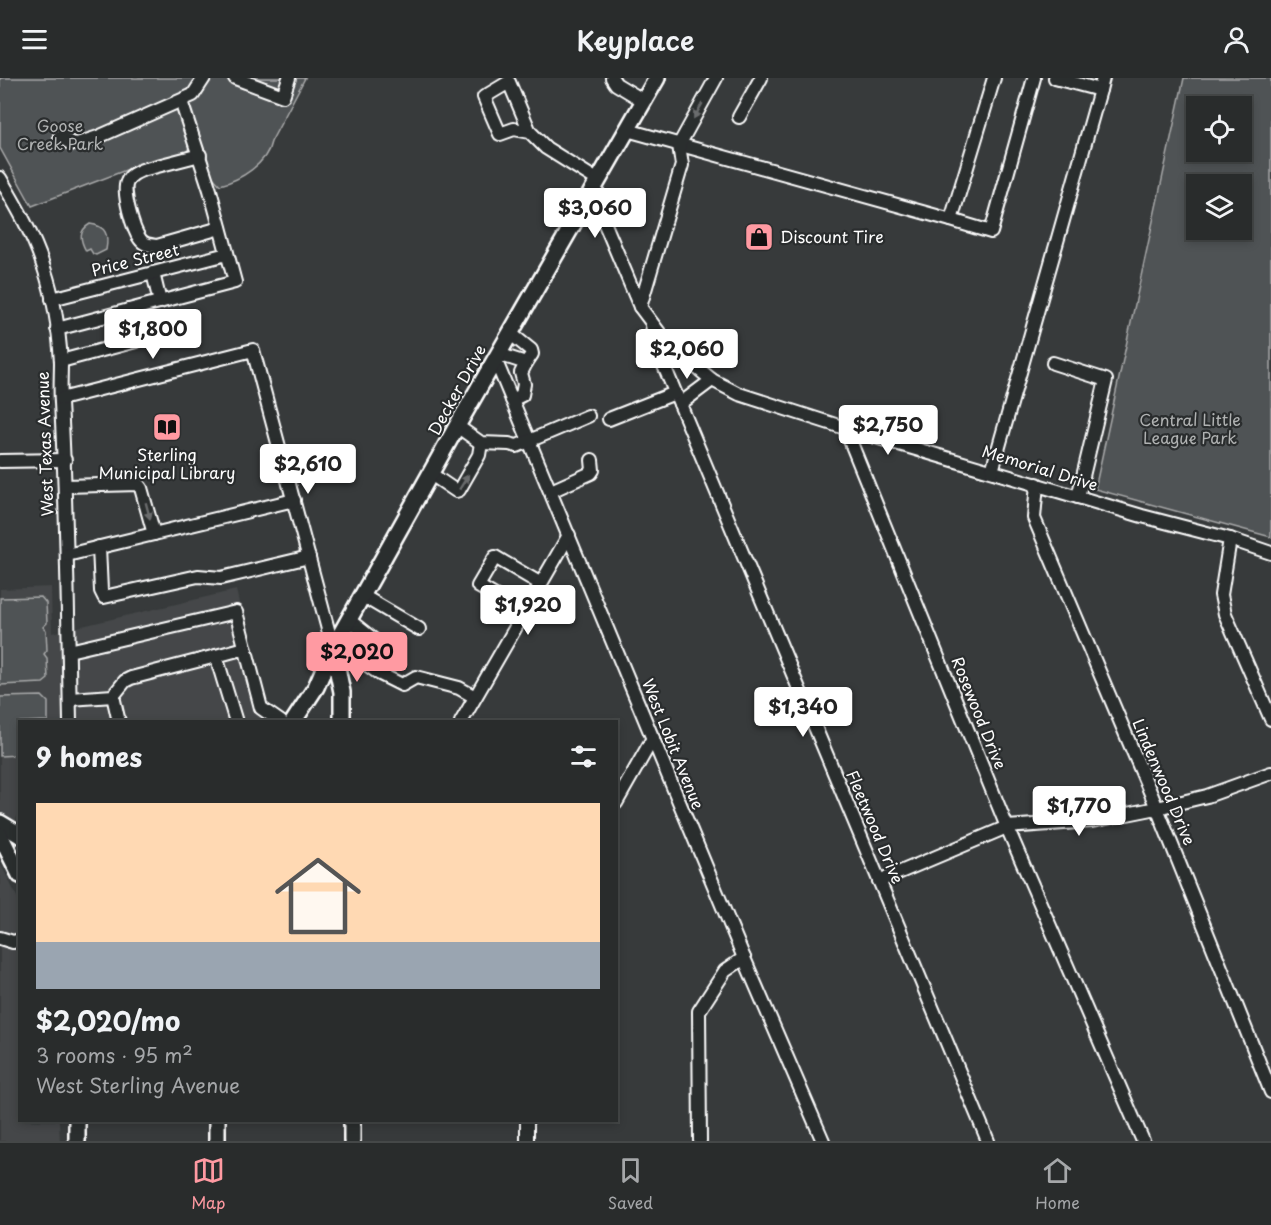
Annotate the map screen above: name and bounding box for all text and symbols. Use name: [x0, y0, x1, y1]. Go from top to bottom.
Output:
text: Keyplace: [576, 19, 695, 60]
icon: menu: [18, 23, 51, 56]
icon: person: [1220, 23, 1253, 56]
map controls: [1186, 96, 1252, 240]
button: locate: [1186, 96, 1252, 162]
one-way arrow: [692, 103, 703, 119]
park label: Goose Creek Park: [17, 113, 104, 155]
button: layers: [1186, 174, 1252, 240]
pin: $3,060: [546, 188, 644, 239]
text: $3,060: [558, 192, 632, 222]
shop icon: Discount Tire: [743, 221, 775, 253]
place label: Discount Tire: [780, 224, 884, 248]
street label: Price Street: [88, 236, 182, 282]
pin: $1,800: [104, 309, 202, 360]
text: $1,800: [118, 313, 188, 343]
pin: $2,060: [638, 329, 736, 380]
text: $2,060: [650, 333, 724, 363]
street label: Decker Drive: [421, 340, 491, 439]
street label: West Texas Avenue: [29, 371, 59, 517]
pin: $2,750: [839, 405, 937, 456]
park label: Central Little League Park: [1139, 407, 1241, 449]
text: $2,750: [853, 409, 923, 439]
library icon: Sterling Municipal Library: [151, 411, 183, 443]
street label: Memorial Drive: [979, 438, 1101, 496]
place label: Sterling Municipal Library: [99, 442, 235, 484]
pin: $2,610: [259, 444, 357, 495]
text: $2,610: [274, 448, 342, 478]
one-way arrow: [458, 474, 469, 490]
one-way arrow: [143, 502, 153, 520]
pin: $1,920: [479, 585, 577, 636]
text: $1,920: [494, 589, 562, 619]
pin: $2,020: [308, 632, 406, 683]
text: $2,020: [320, 636, 394, 666]
street label: Rosewood Drive: [946, 653, 1013, 773]
street label: West Lobit Avenue: [637, 675, 711, 813]
pin: $1,340: [754, 687, 852, 738]
text: $1,340: [768, 691, 838, 721]
street label: Lindenwood Drive: [1127, 715, 1202, 849]
text: 9 homes: [36, 737, 142, 776]
icon: filters: [567, 740, 600, 773]
street label: Fleetwood Drive: [841, 766, 911, 887]
pin: $1,770: [1030, 786, 1128, 837]
text: $1,770: [1047, 790, 1111, 820]
icon: home: [264, 842, 372, 950]
text: $2,020/mo: [36, 1001, 180, 1040]
text: 3 rooms · 95 m²: [36, 1040, 193, 1070]
text: West Sterling Avenue: [36, 1070, 240, 1100]
tab: Map: [191, 1154, 225, 1214]
tab: Saved: [608, 1154, 653, 1214]
tab: Home: [1035, 1154, 1080, 1214]

